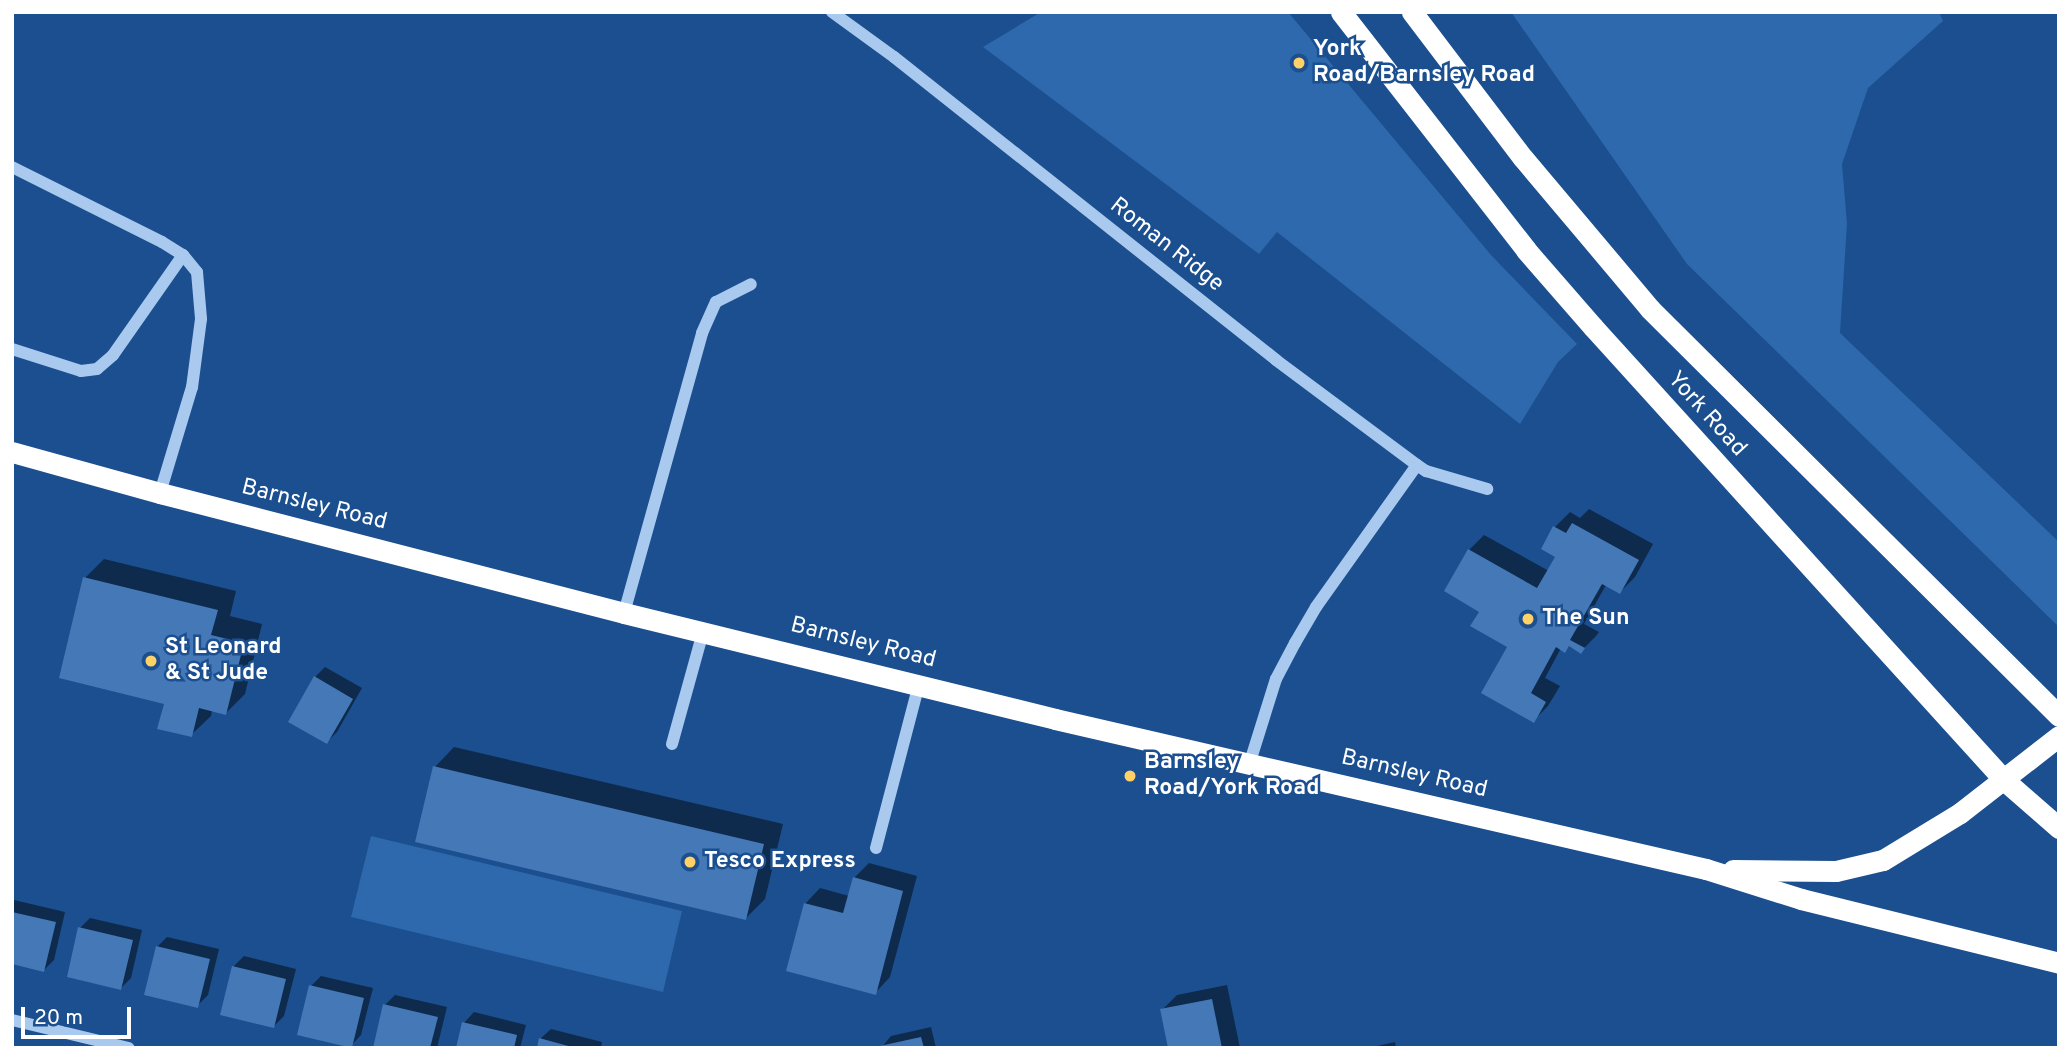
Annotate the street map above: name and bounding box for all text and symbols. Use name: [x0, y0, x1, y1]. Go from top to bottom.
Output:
place label: York Road/Barnsley Road: [1313, 36, 1535, 90]
marker: York Road/Barnsley Road: [1291, 55, 1307, 71]
street label: Roman Ridge: [1104, 193, 1228, 299]
street label: York Road: [1661, 367, 1751, 463]
street label: Barnsley Road: [238, 475, 390, 537]
place label: The Sun: [1542, 605, 1629, 633]
marker: The Sun: [1520, 611, 1536, 627]
street label: Barnsley Road: [787, 613, 939, 675]
place label: St Leonard & St Jude: [165, 634, 282, 688]
marker: St Leonard & St Jude: [143, 653, 159, 669]
street label: Barnsley Road: [1338, 745, 1490, 805]
place label: Barnsley Road/York Road: [1144, 749, 1319, 803]
marker: Barnsley Road/York Road: [1122, 768, 1138, 784]
place label: Tesco Express: [704, 848, 856, 876]
marker: Tesco Express: [682, 854, 698, 870]
scale bar: [24, 993, 135, 1038]
text: 20 m: [34, 1005, 83, 1032]

